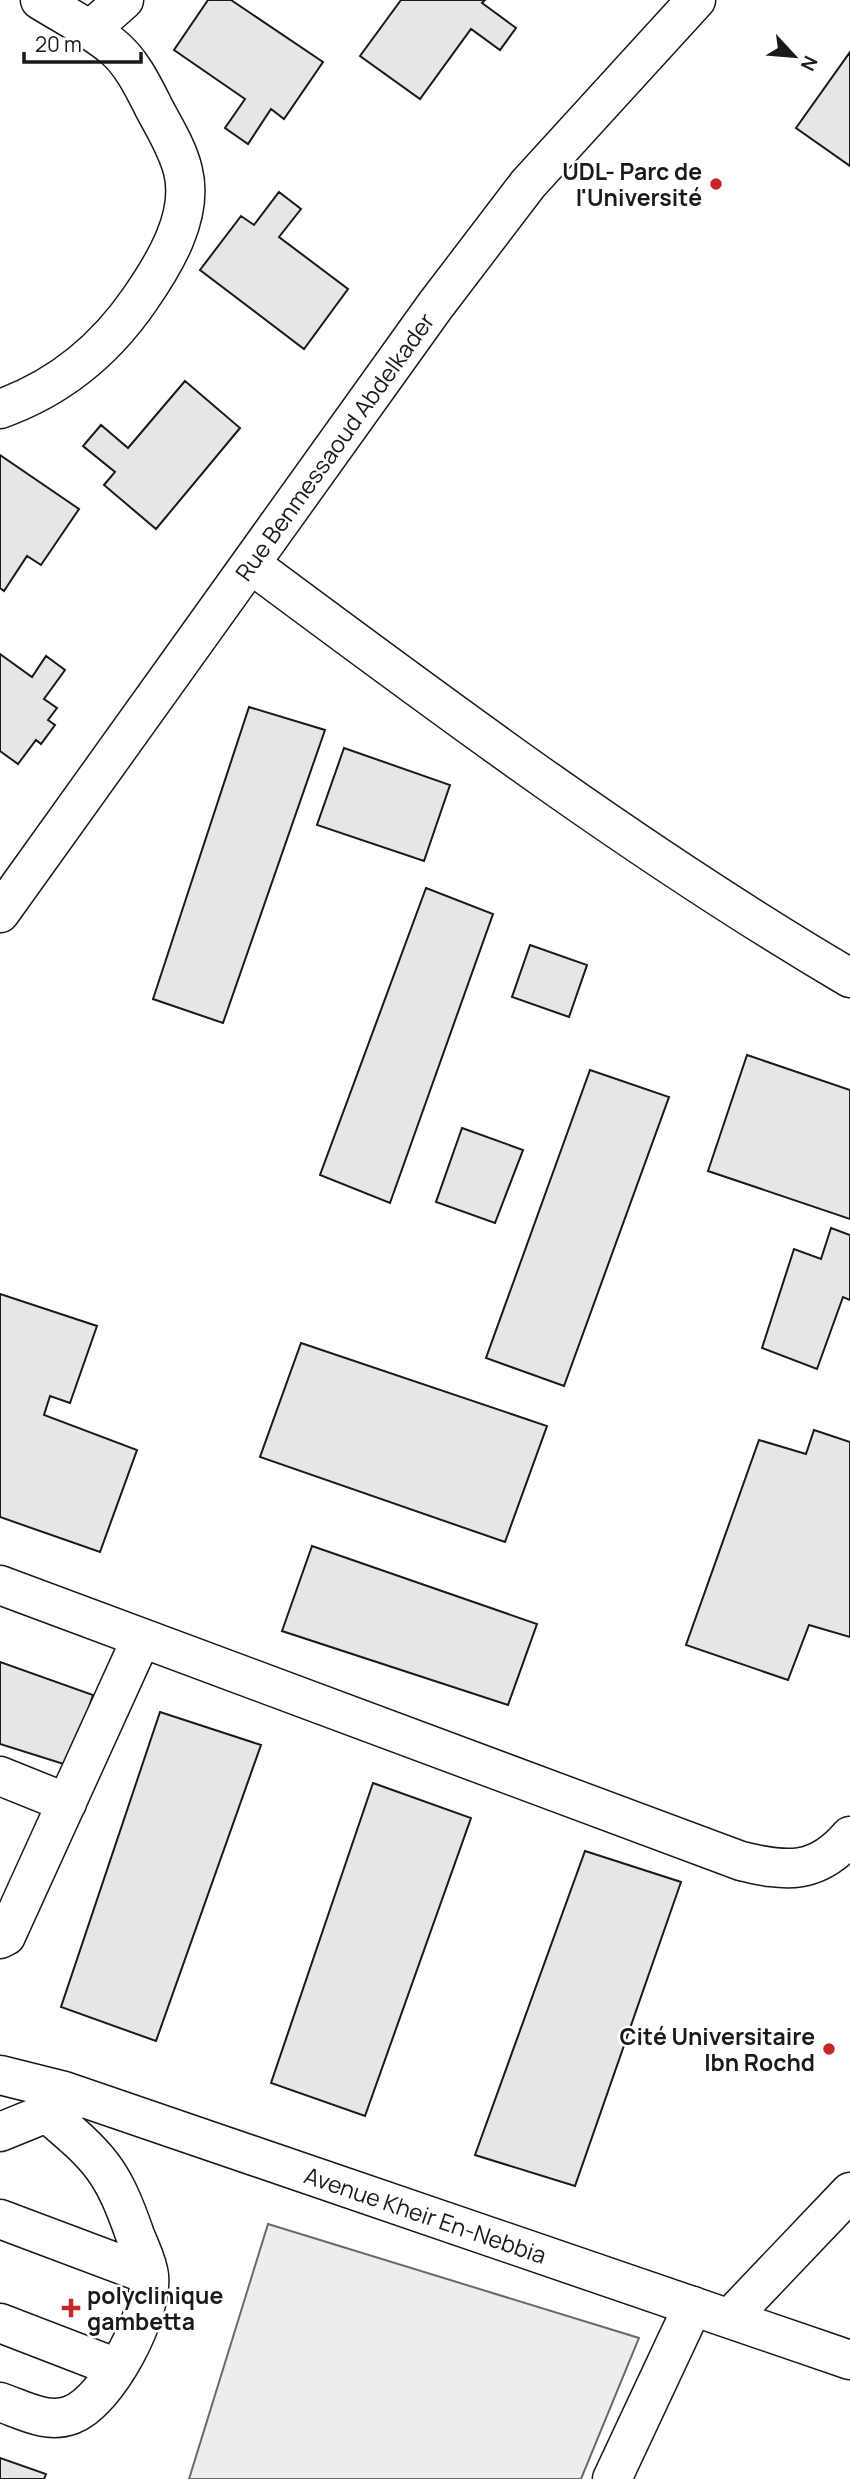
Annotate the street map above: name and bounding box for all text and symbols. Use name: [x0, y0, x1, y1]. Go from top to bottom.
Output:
scale bar: [24, 21, 142, 65]
north arrow: [759, 21, 829, 91]
text: 20 m: [35, 30, 82, 58]
text: N: [795, 52, 824, 75]
place label: UDL- Parc de l'Université: [562, 155, 702, 213]
marker: UDL- Parc de l'Université: [708, 176, 724, 192]
street label: Rue Benmessaoud Abdelkader: [227, 306, 441, 587]
place label: Cité Universitaire Ibn Rochd: [620, 2020, 815, 2078]
marker: Cité Universitaire Ibn Rochd: [821, 2041, 837, 2057]
street label: Avenue Kheir En-Nebbia: [300, 2159, 551, 2271]
place label: polyclinique gambetta: [87, 2279, 223, 2337]
marker: polyclinique gambetta: [61, 2298, 81, 2318]

